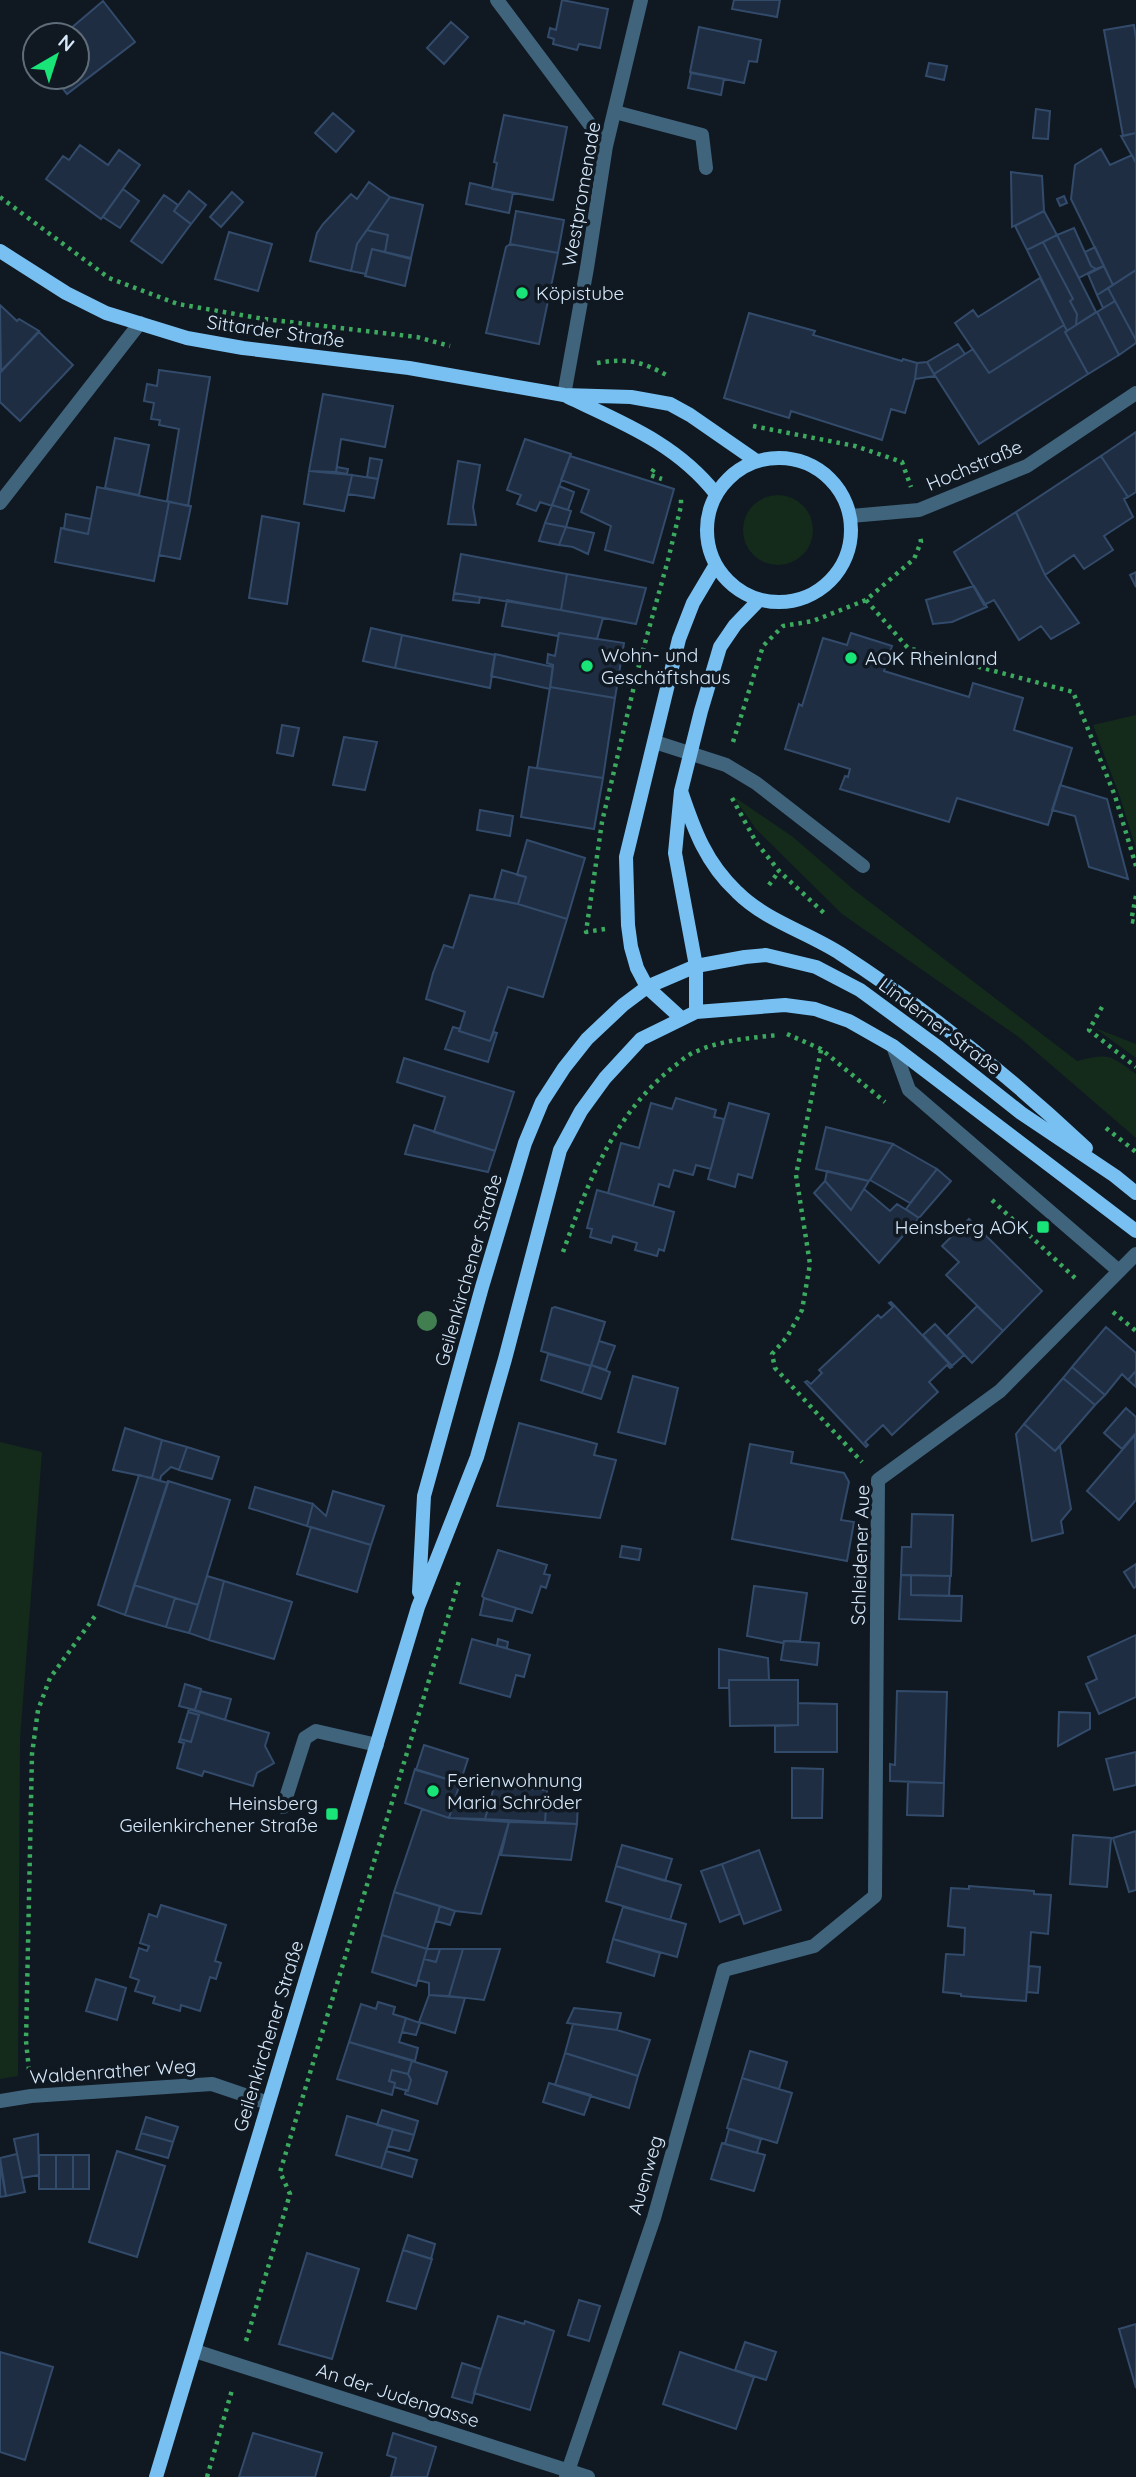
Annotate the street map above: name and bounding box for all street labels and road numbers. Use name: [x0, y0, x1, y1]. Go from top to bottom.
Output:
street label: Westpromenade: [556, 120, 606, 268]
street label: Sittarder Straße: [206, 309, 346, 353]
street label: Hochstraße: [922, 434, 1026, 496]
street label: Linderner Straße: [874, 972, 1006, 1080]
street label: Geilenkirchener Straße: [429, 1171, 507, 1369]
street label: Schleidener Aue: [846, 1484, 874, 1626]
street label: Geilenkirchener Straße: [227, 1938, 309, 2134]
street label: Waldenrather Weg: [29, 2053, 197, 2089]
street label: Auenweg: [622, 2133, 668, 2217]
street label: An der Judengasse: [313, 2357, 483, 2433]

